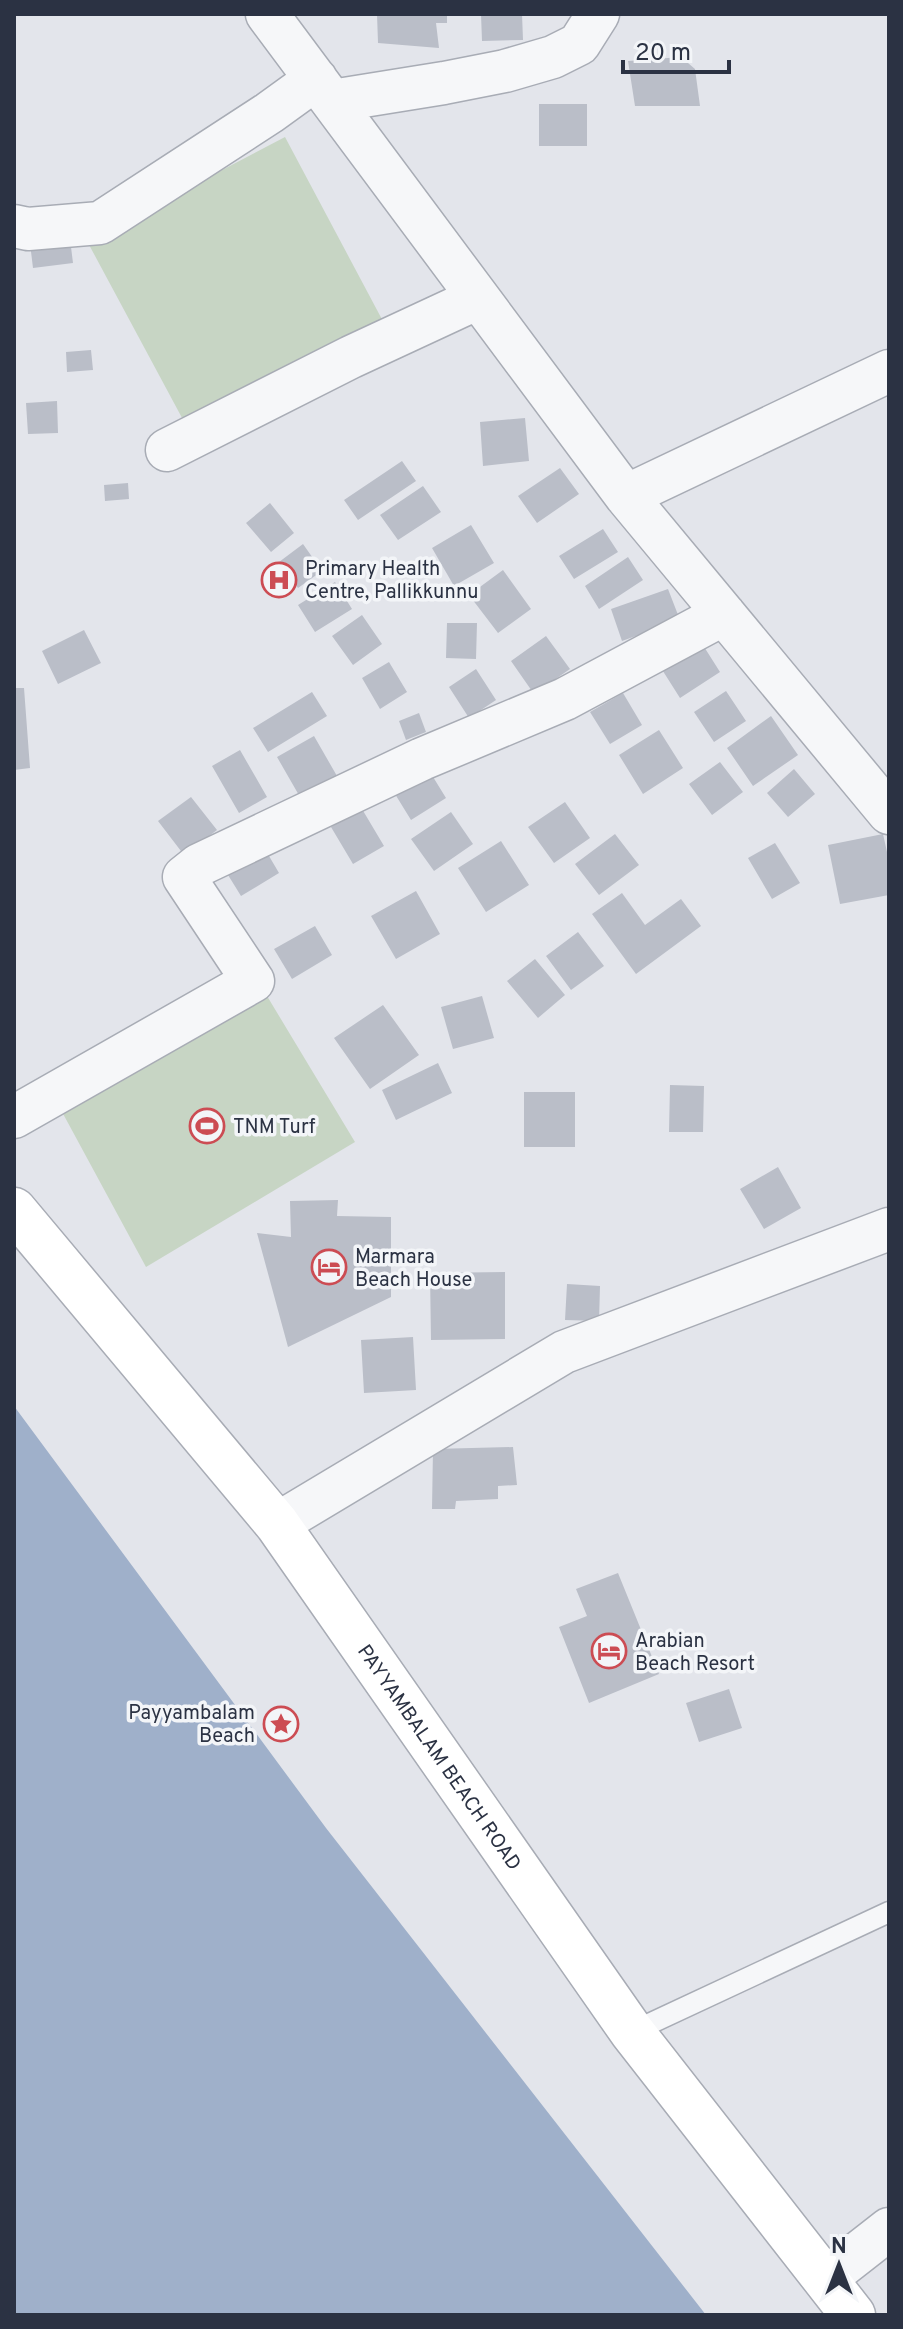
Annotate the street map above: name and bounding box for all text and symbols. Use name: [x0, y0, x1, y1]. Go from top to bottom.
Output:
scale bar: [623, 24, 729, 74]
text: 20 m: [635, 39, 691, 69]
place label: Primary Health Centre, Pallikkunnu: [305, 557, 479, 606]
hospital icon: Primary Health Centre, Pallikkunnu: [260, 561, 298, 599]
sports icon: TNM Turf: [188, 1107, 226, 1145]
place label: TNM Turf: [233, 1115, 316, 1141]
place label: Marmara Beach House: [355, 1245, 472, 1294]
hotel icon: Marmara Beach House: [310, 1248, 348, 1286]
place label: Arabian Beach Resort: [635, 1629, 755, 1678]
hotel icon: Arabian Beach Resort: [590, 1632, 628, 1670]
street label: PAYYAMBALAM BEACH ROAD: [350, 1640, 526, 1876]
place label: Payyambalam Beach: [128, 1701, 255, 1750]
place icon: Payyambalam Beach: [262, 1705, 300, 1743]
north arrow: [799, 2225, 879, 2305]
text: N: [831, 2234, 847, 2261]

